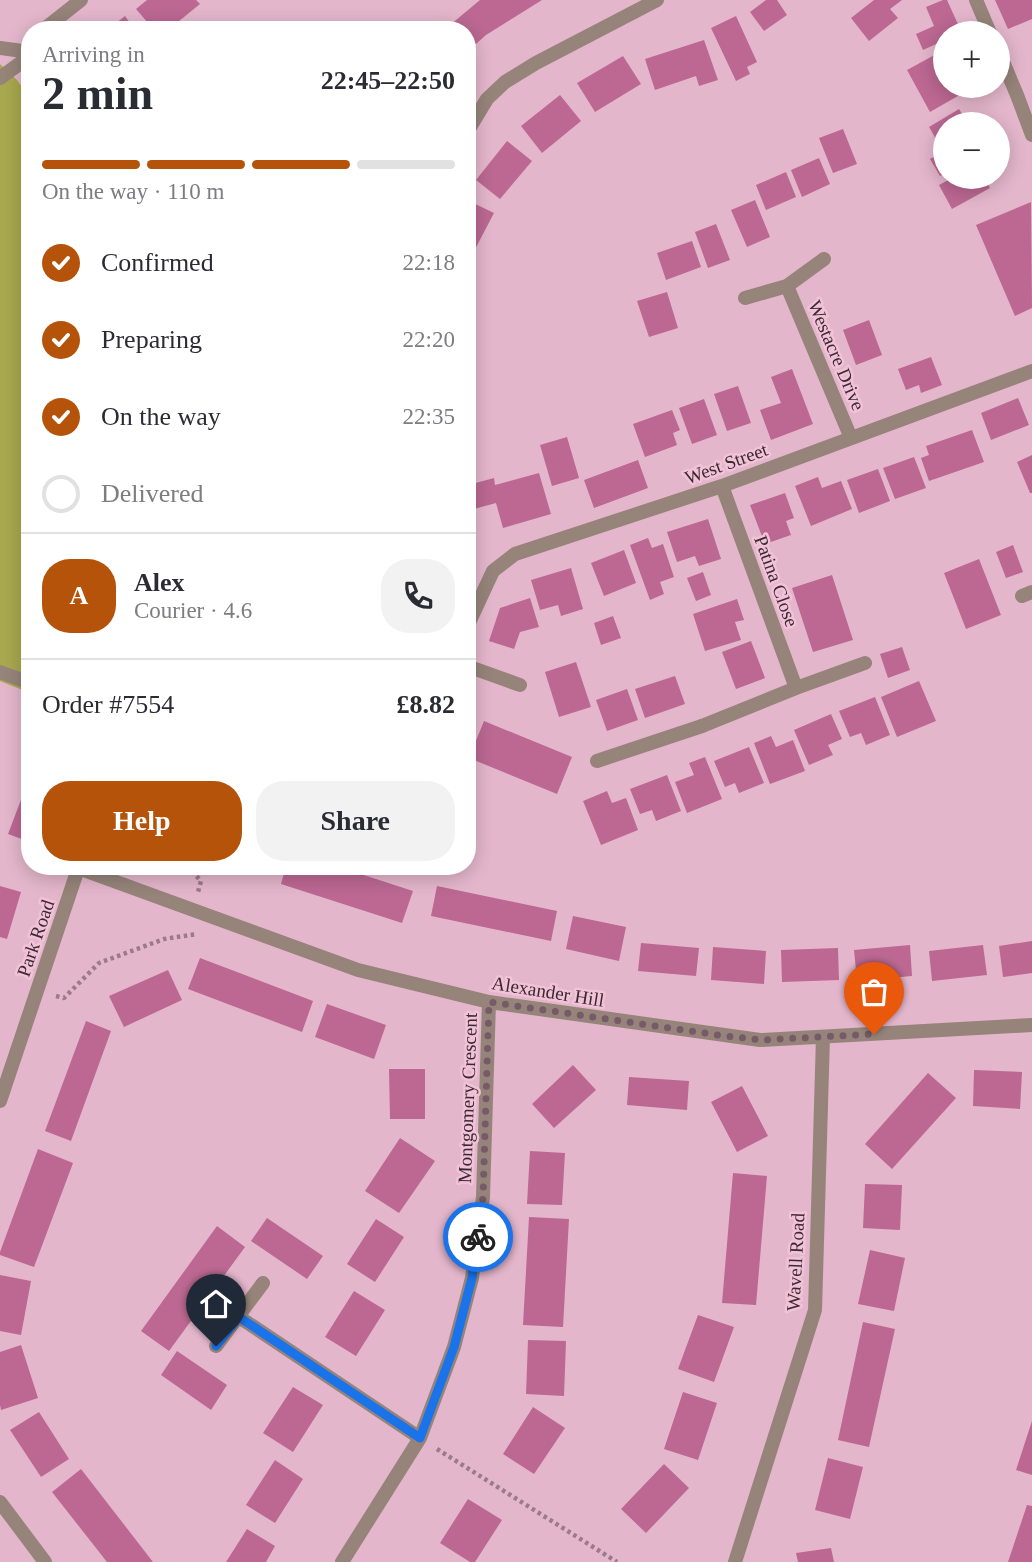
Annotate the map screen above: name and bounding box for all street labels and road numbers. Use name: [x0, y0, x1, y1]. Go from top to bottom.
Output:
street label: Westacre Drive: [804, 297, 869, 413]
street label: West Street: [682, 439, 771, 488]
street label: Patina Close: [750, 533, 803, 630]
street label: Park Road: [13, 897, 59, 979]
street label: Alexander Hill: [490, 972, 606, 1011]
street label: Montgomery Crescent: [454, 1012, 481, 1184]
street label: Wavell Road: [782, 1212, 809, 1312]

